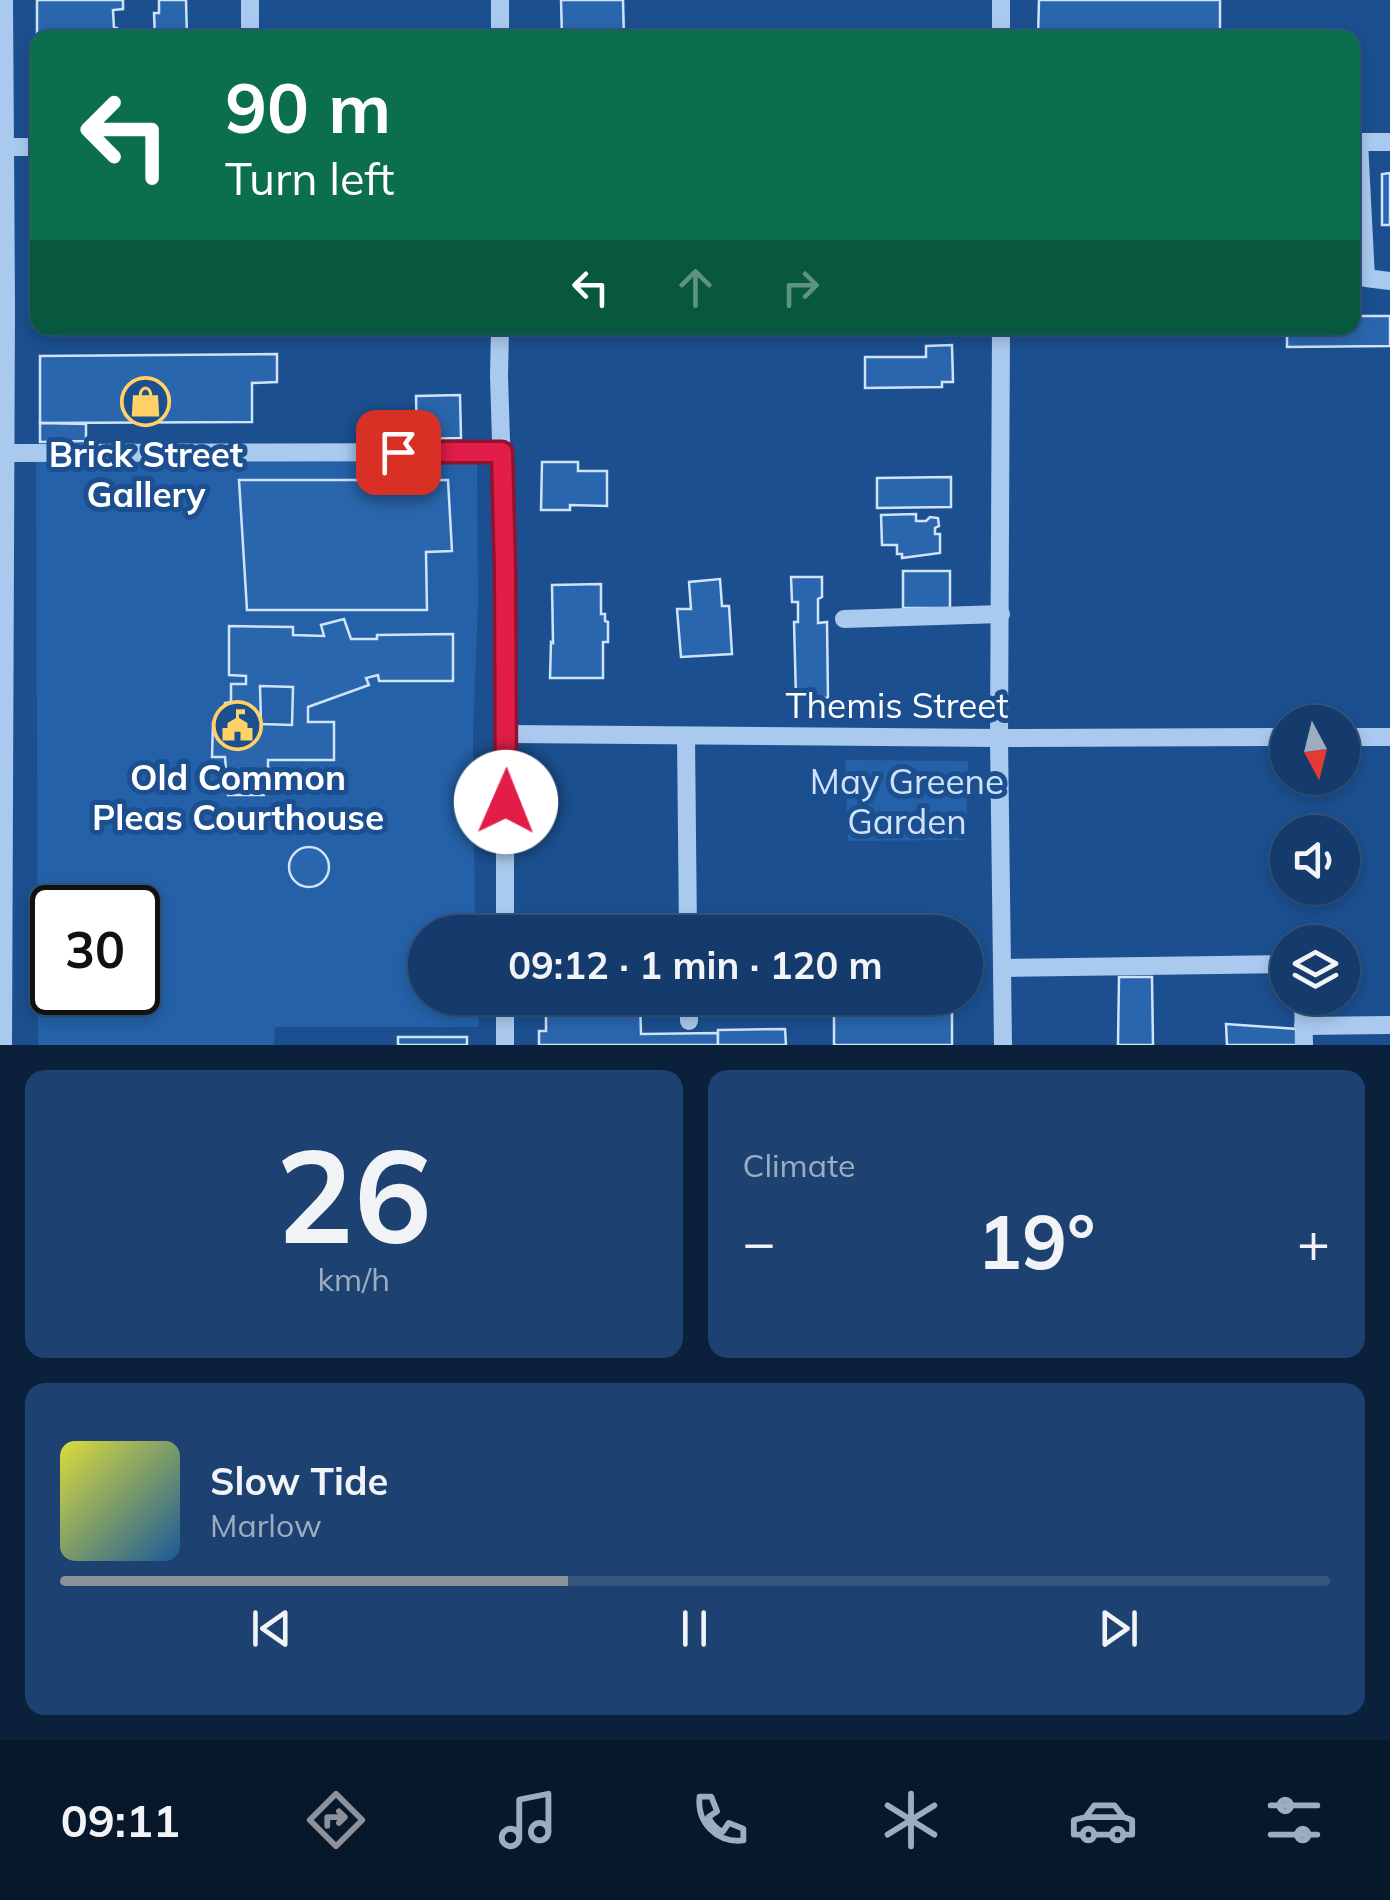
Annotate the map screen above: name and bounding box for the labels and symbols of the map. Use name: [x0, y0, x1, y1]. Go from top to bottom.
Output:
shop icon: Brick Street Gallery: [120, 376, 172, 428]
pin: [356, 410, 441, 495]
place label: Brick Street Gallery: [49, 432, 243, 516]
street label: Themis Street: [785, 683, 1009, 727]
public building icon: Old Common Pleas Courthouse: [212, 699, 264, 751]
north arrow: [1270, 705, 1360, 795]
position arrow: [454, 750, 558, 854]
place label: Old Common Pleas Courthouse: [92, 755, 384, 839]
park label: May Greene Garden: [810, 759, 1004, 843]
speed limit sign: 30: [30, 885, 160, 1015]

